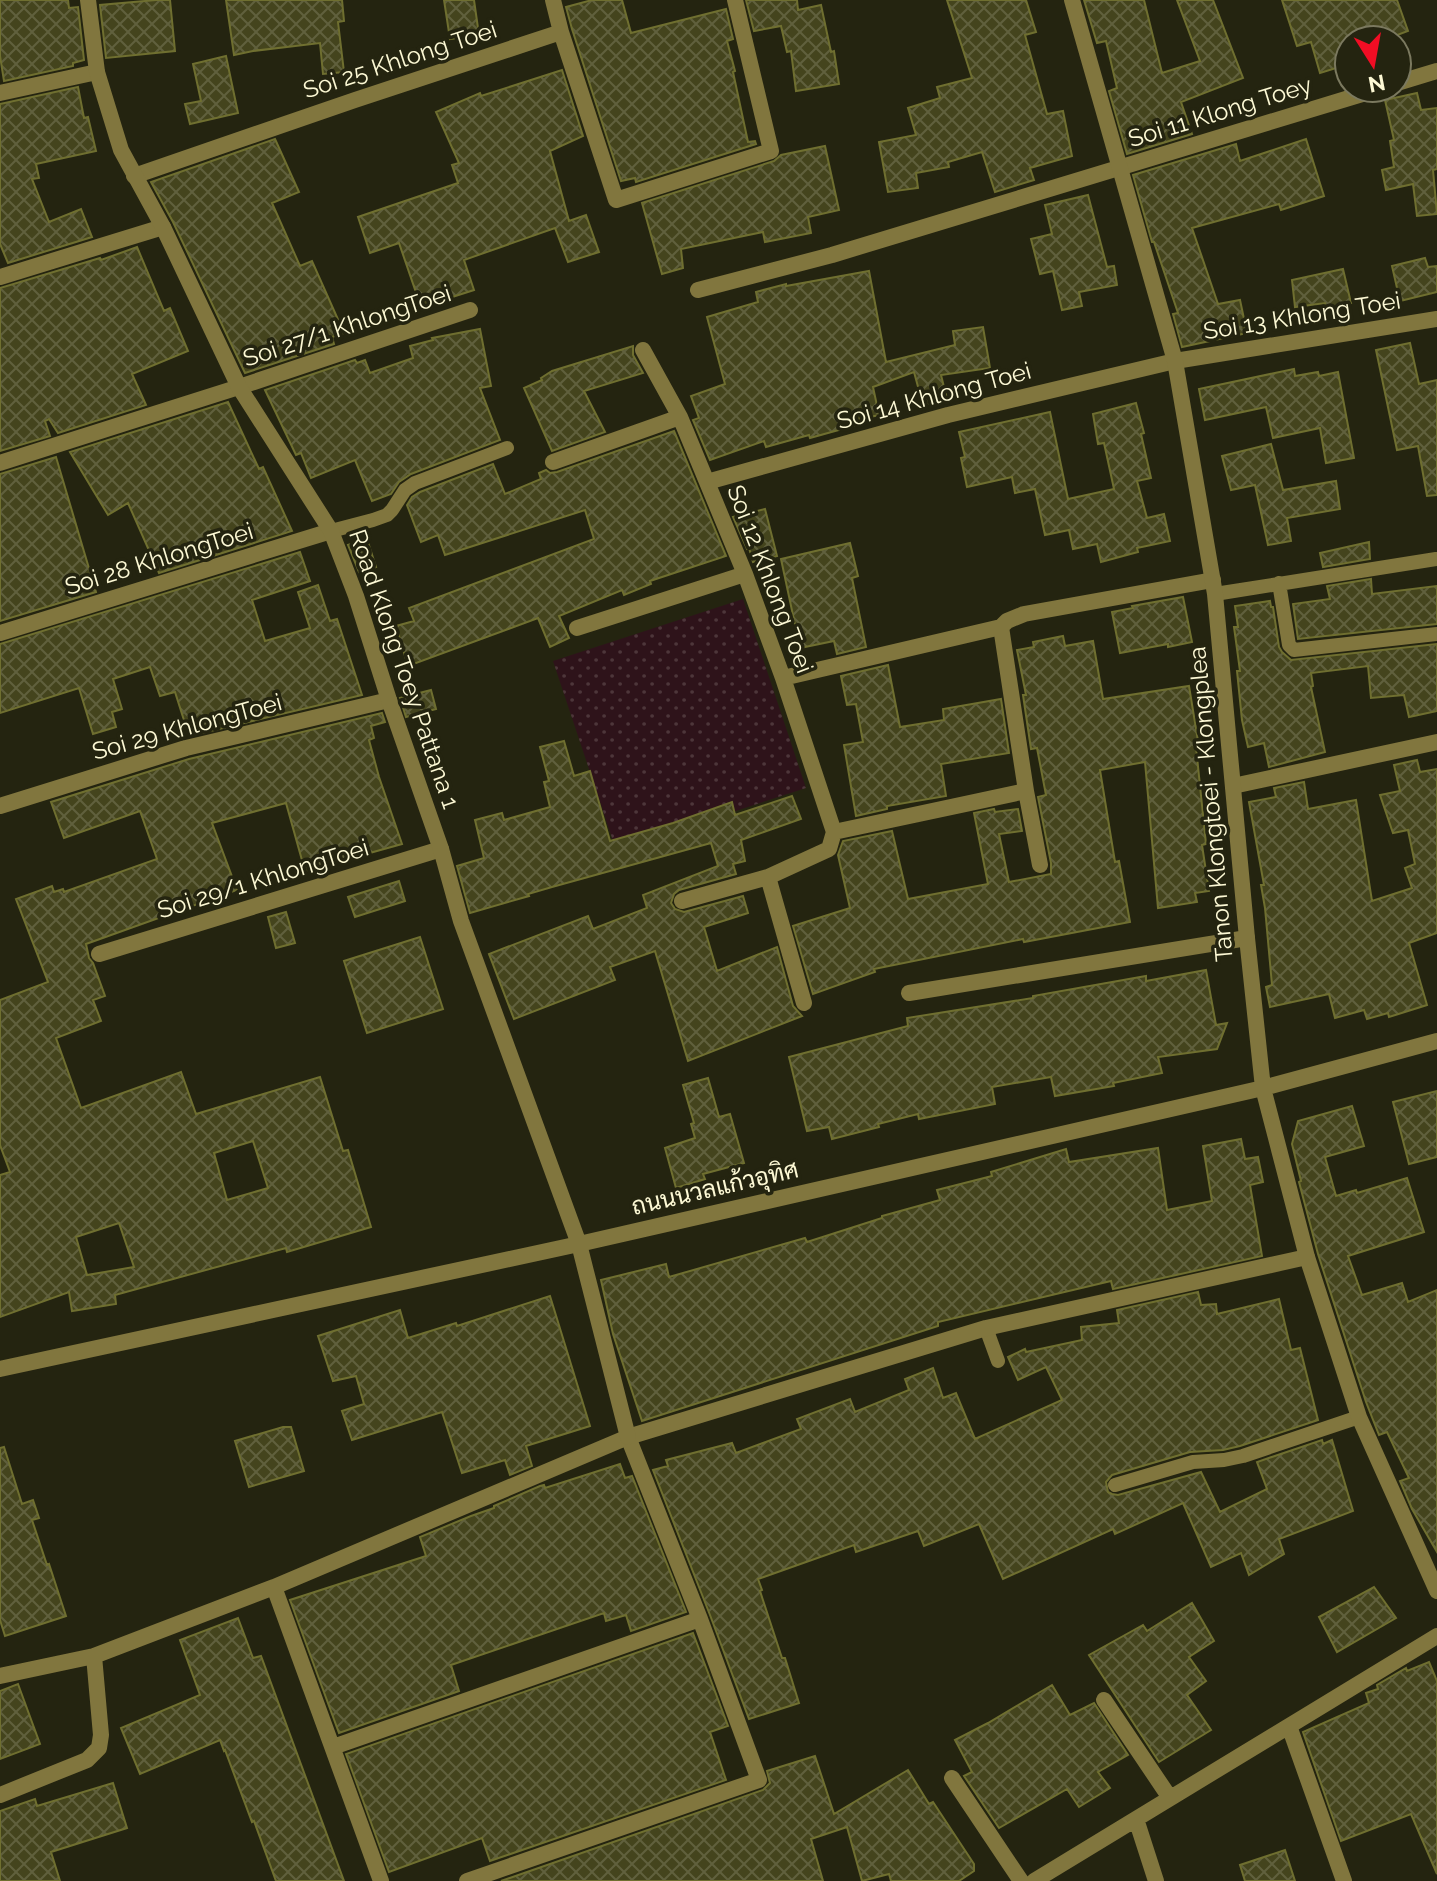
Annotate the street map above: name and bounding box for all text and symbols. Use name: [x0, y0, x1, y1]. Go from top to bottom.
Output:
street label: Soi 25 Khlong Toei: [299, 15, 500, 105]
north arrow: [1333, 24, 1413, 104]
text: N: [1366, 69, 1388, 98]
street label: Soi 11 Klong Toey: [1125, 70, 1315, 153]
street label: Soi 27/1 KhlongToei: [239, 278, 454, 373]
street label: Soi 13 Khlong Toei: [1201, 286, 1403, 345]
street label: Soi 14 Khlong Toei: [834, 356, 1034, 435]
street label: Soi 12 Khlong Toei: [721, 481, 820, 677]
street label: Soi 28 KhlongToei: [61, 516, 257, 601]
street label: Road Klong Toey Pattana 1: [343, 526, 466, 812]
street label: Tanon Klongtoei - Klongplea: [1182, 645, 1239, 963]
street label: Soi 29 KhlongToei: [89, 687, 285, 766]
street label: Soi 29/1 KhlongToei: [154, 833, 372, 924]
street label: ถนนนวลแก้วอุทิศ: [629, 1154, 802, 1223]

